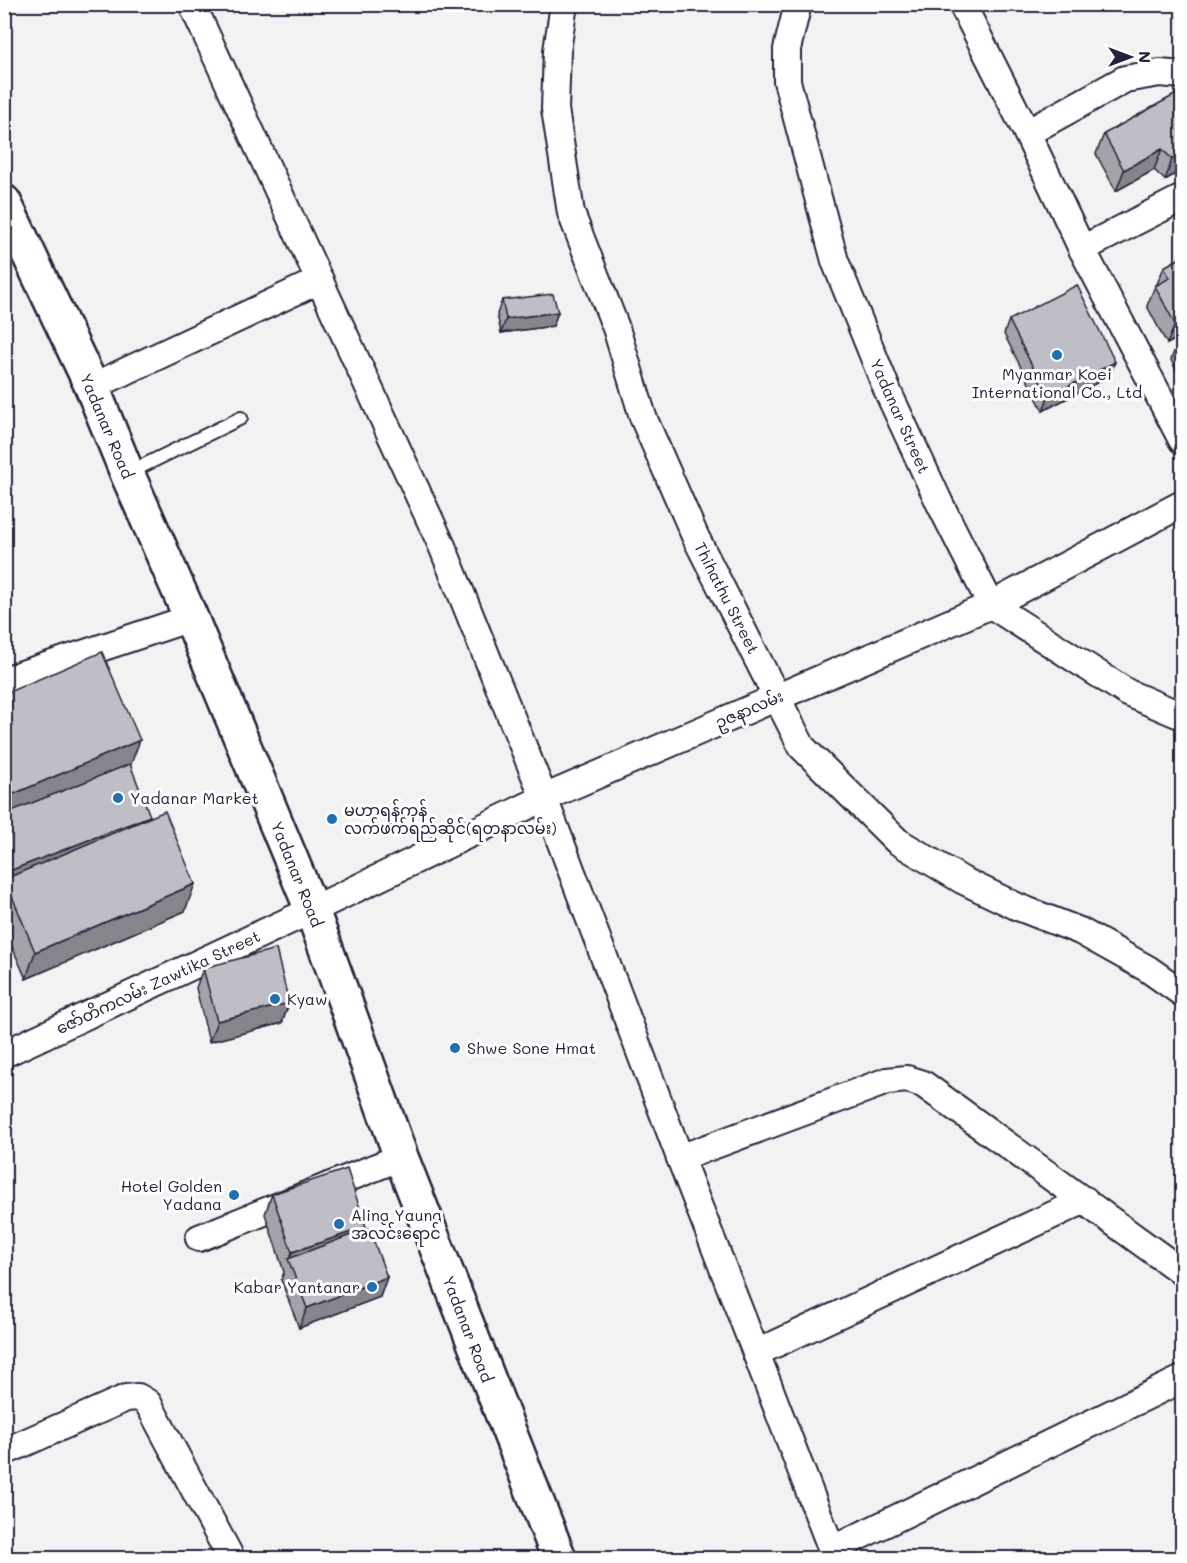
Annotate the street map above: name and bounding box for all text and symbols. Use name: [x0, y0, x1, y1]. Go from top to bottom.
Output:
north arrow: [1100, 27, 1160, 87]
text: N: [1135, 51, 1156, 63]
marker: Myanmar Koei International Co., Ltd: [1050, 348, 1064, 362]
street label: Yadanar Street: [866, 355, 935, 476]
place label: Myanmar Koei International Co., Ltd: [972, 363, 1142, 402]
street label: Yadanar Road: [76, 370, 139, 482]
street label: Thihathu Street: [690, 538, 765, 657]
street label: ဥဇနာလမ်း: [711, 685, 788, 736]
place label: Yadanar Market: [130, 787, 259, 808]
marker: Yadanar Market: [111, 791, 125, 805]
place label: မဟာရန်ကုန် လက်ဖက်ရည်ဆိုင်(ရတနာလမ်း): [344, 799, 557, 843]
marker: မဟာရန်ကုန် လက်ဖက်ရည်ဆိုင်(ရတနာလမ်း): [325, 812, 339, 826]
street label: Yadanar Road: [267, 818, 328, 930]
street label: ဇော်တိကလမ်း Zawtika Street: [52, 925, 263, 1038]
place label: Kyaw: [287, 988, 327, 1009]
marker: Kyaw: [268, 992, 282, 1006]
place label: Shwe Sone Hmat: [467, 1037, 596, 1058]
marker: Shwe Sone Hmat: [448, 1041, 462, 1055]
place label: Hotel Golden Yadana: [121, 1175, 222, 1214]
marker: Hotel Golden Yadana: [227, 1188, 241, 1202]
place label: Aling Yaung အလင်းရောင်: [351, 1204, 442, 1247]
marker: Aling Yaung အလင်းရောင်: [332, 1217, 346, 1231]
street label: Yadanar Road: [439, 1273, 498, 1385]
place label: Kabar Yantanar: [234, 1276, 360, 1297]
marker: Kabar Yantanar: [365, 1280, 379, 1294]

